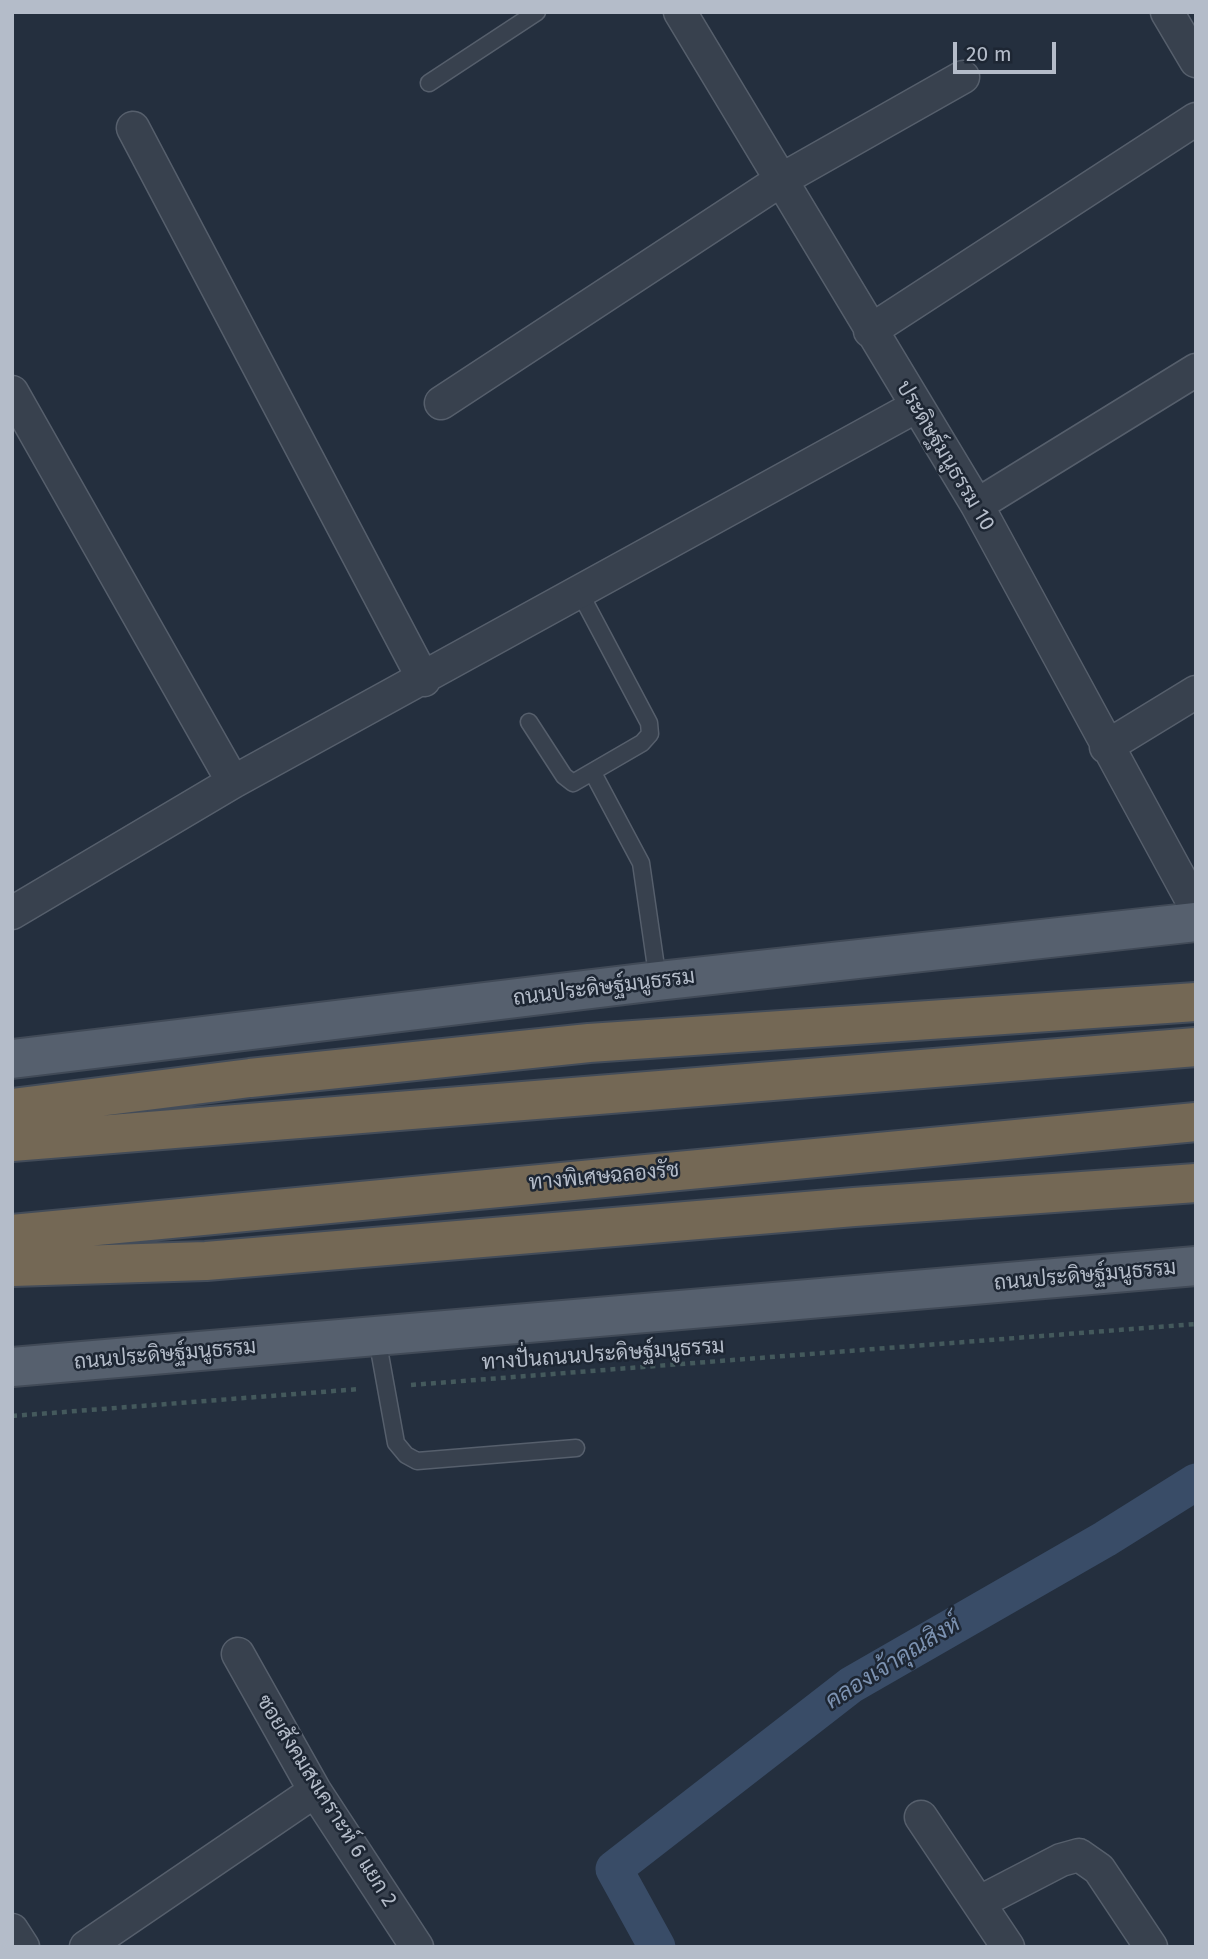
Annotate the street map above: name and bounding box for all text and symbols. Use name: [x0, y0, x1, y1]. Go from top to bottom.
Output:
scale bar: [956, 28, 1059, 72]
text: 20 m: [966, 41, 1012, 67]
street label: ประดิษฐ์มนูธรรม 10: [890, 377, 1000, 535]
street label: ถนนประดิษฐ์มนูธรรม: [512, 964, 696, 1012]
street label: ทางพิเศษฉลองรัช: [528, 1158, 680, 1196]
street label: ถนนประดิษฐ์มนูธรรม: [993, 1255, 1177, 1297]
street label: ถนนประดิษฐ์มนูธรรม: [73, 1334, 257, 1376]
street label: ทางปั่นถนนประดิษฐ์มนูธรรม: [481, 1334, 725, 1376]
water label: คลองเจ้าคุณสิงห์: [821, 1611, 965, 1715]
street label: ซอยสังคมสงเคราะห์ 6 แยก 2: [250, 1690, 402, 1912]

